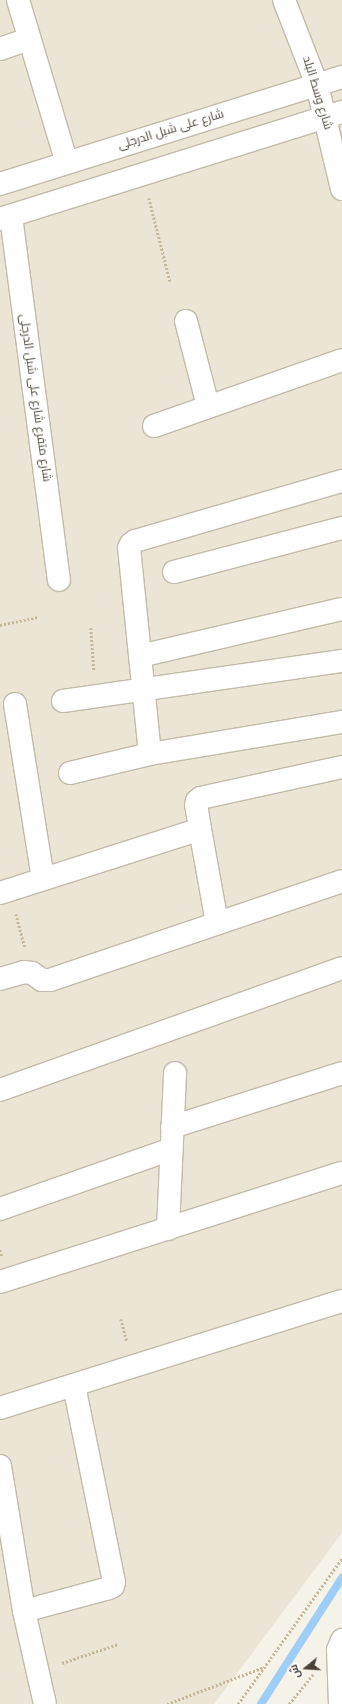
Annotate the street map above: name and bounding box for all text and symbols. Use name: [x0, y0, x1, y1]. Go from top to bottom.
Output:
street label: شارع وسط البلد: [299, 55, 335, 131]
street label: شارع على شبل الدرجلى: [116, 107, 226, 153]
street label: شارع متفرع شارع على شبل الدرجلى: [16, 313, 54, 483]
north arrow: [286, 1648, 326, 1688]
text: ش: [287, 1663, 302, 1680]

